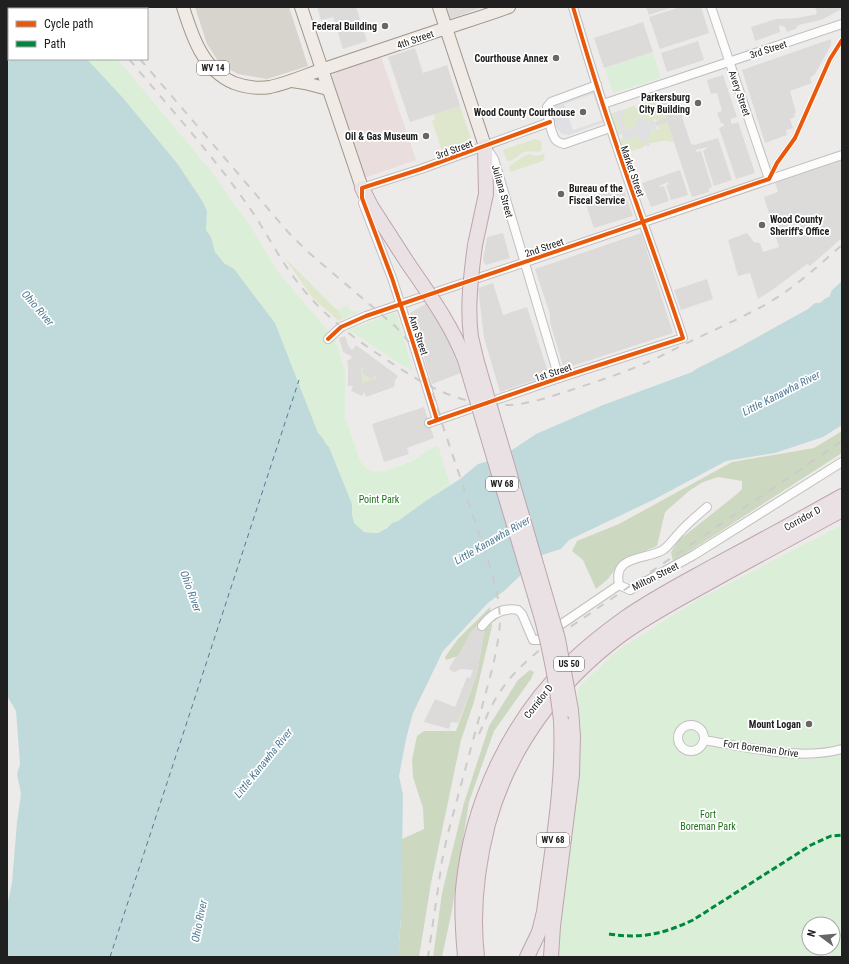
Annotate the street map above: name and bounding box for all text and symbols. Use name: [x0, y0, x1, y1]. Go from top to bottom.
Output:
legend: [8, 8, 148, 60]
text: Cycle path: [44, 17, 94, 31]
place label: Federal Building: [312, 21, 377, 32]
marker: Federal Building: [380, 21, 390, 31]
street label: 4th Street: [395, 28, 435, 51]
text: Path: [44, 37, 66, 51]
street label: 3rd Street: [748, 38, 788, 61]
place label: Courthouse Annex: [474, 53, 548, 64]
marker: Courthouse Annex: [551, 53, 561, 63]
road number: WV 14: [197, 61, 229, 75]
street label: Avery Street: [727, 69, 752, 117]
place label: Parkersburg City Building: [639, 92, 690, 115]
marker: Parkersburg City Building: [693, 98, 703, 108]
place label: Wood County Courthouse: [474, 107, 575, 118]
marker: Wood County Courthouse: [578, 107, 588, 117]
place label: Oil & Gas Museum: [345, 131, 418, 142]
marker: Oil & Gas Museum: [421, 131, 431, 141]
street label: 3rd Street: [434, 138, 474, 161]
street label: Market Street: [619, 144, 646, 198]
street label: Juliana Street: [490, 163, 515, 219]
place label: Bureau of the Fiscal Service: [569, 183, 625, 206]
marker: Bureau of the Fiscal Service: [556, 189, 566, 199]
place label: Wood County Sheriff's Office: [770, 214, 829, 237]
marker: Wood County Sheriff's Office: [757, 220, 767, 230]
street label: 2nd Street: [523, 236, 565, 259]
water label: Ohio River: [19, 288, 57, 329]
street label: Ann Street: [407, 314, 430, 356]
street label: 1st Street: [533, 361, 573, 384]
water label: Little Kanawha River: [740, 368, 823, 419]
road number: WV 68: [486, 477, 518, 491]
park label: Point Park: [359, 494, 400, 505]
street label: Corridor D: [782, 504, 823, 533]
water label: Little Kanawha River: [452, 513, 533, 567]
street label: Milton Street: [630, 560, 680, 593]
water label: Ohio River: [177, 569, 204, 614]
road number: US 50: [554, 657, 584, 671]
street label: Corridor D: [522, 682, 555, 720]
place label: Mount Logan: [749, 719, 801, 730]
marker: Mount Logan: [804, 719, 814, 729]
water label: Little Kanawha River: [231, 725, 296, 801]
street label: Fort Boreman Drive: [723, 738, 800, 759]
park label: Fort Boreman Park: [680, 809, 736, 832]
road number: WV 68: [537, 833, 569, 847]
water label: Ohio River: [189, 898, 210, 943]
north arrow: [801, 916, 841, 956]
text: N: [805, 928, 819, 938]

